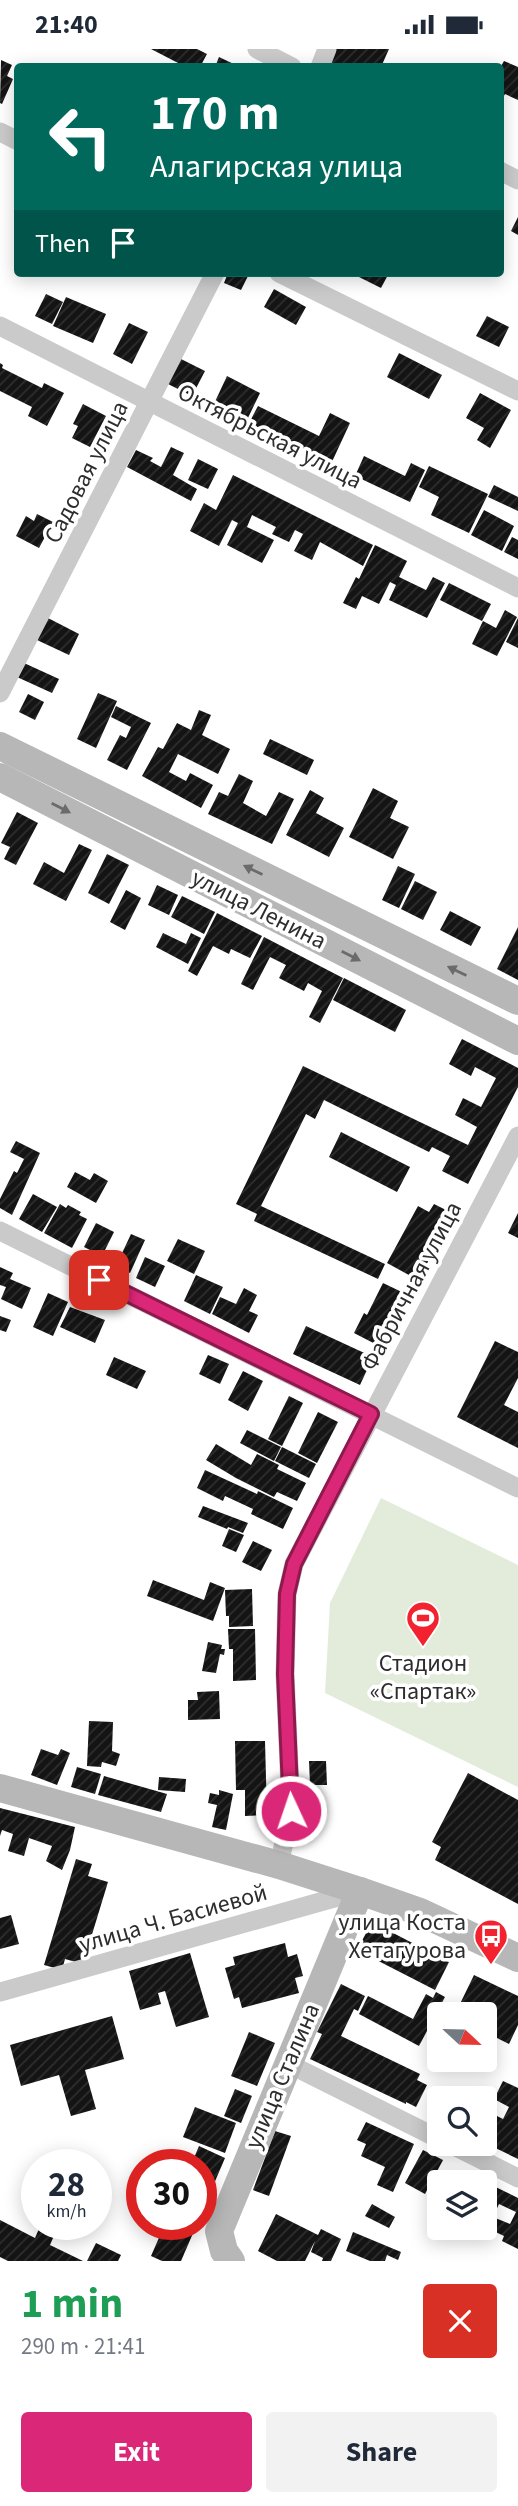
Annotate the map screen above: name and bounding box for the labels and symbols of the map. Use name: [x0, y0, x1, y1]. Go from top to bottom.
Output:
street label: Октябрьская улица: [171, 375, 368, 498]
street label: Садовая улица: [35, 395, 137, 550]
one-way arrow: [51, 803, 71, 814]
street label: улица Ленина: [185, 860, 332, 958]
one-way arrow: [243, 865, 263, 876]
one-way arrow: [341, 951, 361, 962]
one-way arrow: [447, 965, 467, 977]
street label: Фабричная улица: [352, 1195, 471, 1377]
pin: [69, 1250, 129, 1310]
sports icon: Стадион «Спартак»: [404, 1599, 442, 1648]
place label: Стадион «Спартак»: [370, 1646, 476, 1709]
position arrow: [254, 1774, 328, 1848]
street label: улица Ч. Басиевой: [75, 1875, 271, 1962]
place label: улица Коста Хетагурова: [338, 1905, 466, 1968]
bus stop icon: улица Коста Хетагурова: [472, 1917, 510, 1966]
street label: улица Сталина: [236, 1998, 329, 2155]
north arrow: [427, 2002, 497, 2072]
speed limit sign: 30: [126, 2149, 217, 2240]

